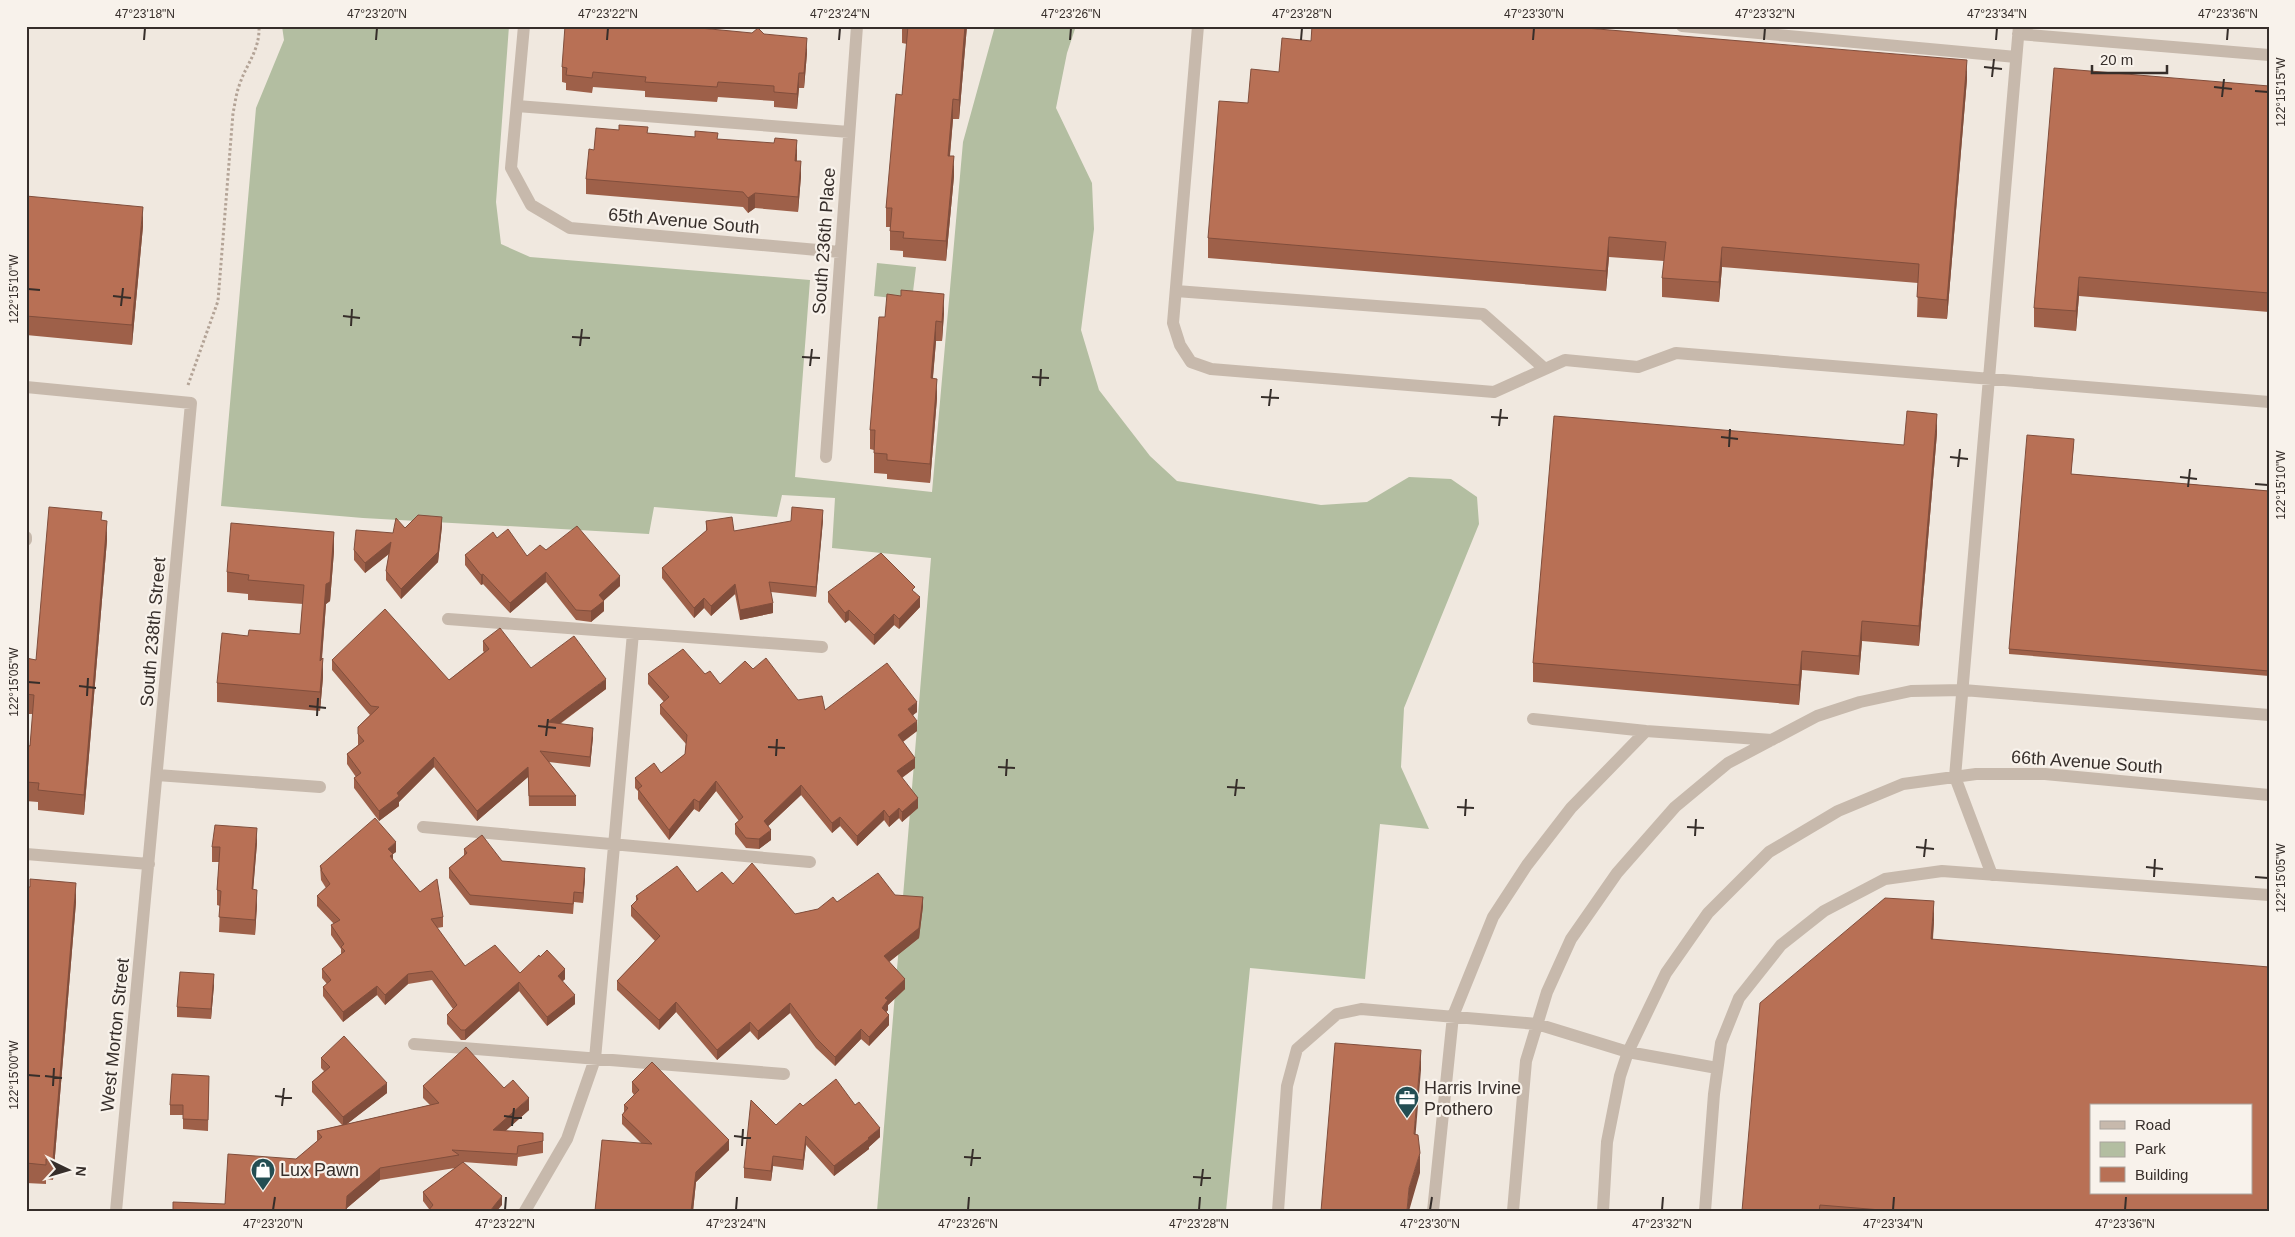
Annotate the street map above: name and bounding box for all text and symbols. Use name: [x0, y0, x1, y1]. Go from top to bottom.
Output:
text: 47°23'18"N: [115, 7, 175, 21]
text: 47°23'20"N: [347, 7, 407, 21]
text: 47°23'22"N: [578, 7, 638, 21]
text: 47°23'24"N: [810, 7, 870, 21]
text: 47°23'26"N: [1041, 7, 1101, 21]
text: 47°23'28"N: [1272, 7, 1332, 21]
text: 47°23'30"N: [1504, 7, 1564, 21]
text: 47°23'32"N: [1735, 7, 1795, 21]
text: 47°23'34"N: [1967, 7, 2027, 21]
text: 47°23'36"N: [2198, 7, 2258, 21]
scale bar: [2092, 42, 2168, 74]
text: 20 m: [2100, 51, 2133, 68]
text: 122°15'15"W: [2274, 57, 2288, 127]
street label: South 236th Place: [809, 167, 839, 315]
street label: 65th Avenue South: [608, 204, 760, 238]
text: 122°15'10"W: [7, 254, 21, 324]
text: 122°15'10"W: [2274, 450, 2288, 520]
street label: South 238th Street: [136, 556, 170, 708]
text: 122°15'05"W: [7, 647, 21, 717]
street label: 66th Avenue South: [2011, 747, 2163, 777]
text: 122°15'05"W: [2274, 843, 2288, 913]
street label: West Morton Street: [97, 957, 133, 1113]
text: 122°15'00"W: [7, 1040, 21, 1110]
place label: Harris Irvine Prothero: [1424, 1078, 1521, 1119]
office icon: Harris Irvine Prothero: [1394, 1085, 1420, 1119]
legend: [2090, 1104, 2252, 1194]
text: Road: [2135, 1116, 2171, 1133]
text: Park: [2135, 1140, 2166, 1157]
north arrow: [42, 1144, 92, 1194]
shop icon: Lux Pawn: [250, 1157, 276, 1191]
place label: Lux Pawn: [280, 1160, 359, 1180]
text: N: [73, 1165, 89, 1177]
text: Building: [2135, 1166, 2188, 1183]
text: 47°23'20"N: [243, 1217, 303, 1231]
text: 47°23'22"N: [475, 1217, 535, 1231]
text: 47°23'24"N: [706, 1217, 766, 1231]
text: 47°23'26"N: [938, 1217, 998, 1231]
text: 47°23'28"N: [1169, 1217, 1229, 1231]
text: 47°23'30"N: [1400, 1217, 1460, 1231]
text: 47°23'32"N: [1632, 1217, 1692, 1231]
text: 47°23'34"N: [1863, 1217, 1923, 1231]
text: 47°23'36"N: [2095, 1217, 2155, 1231]

